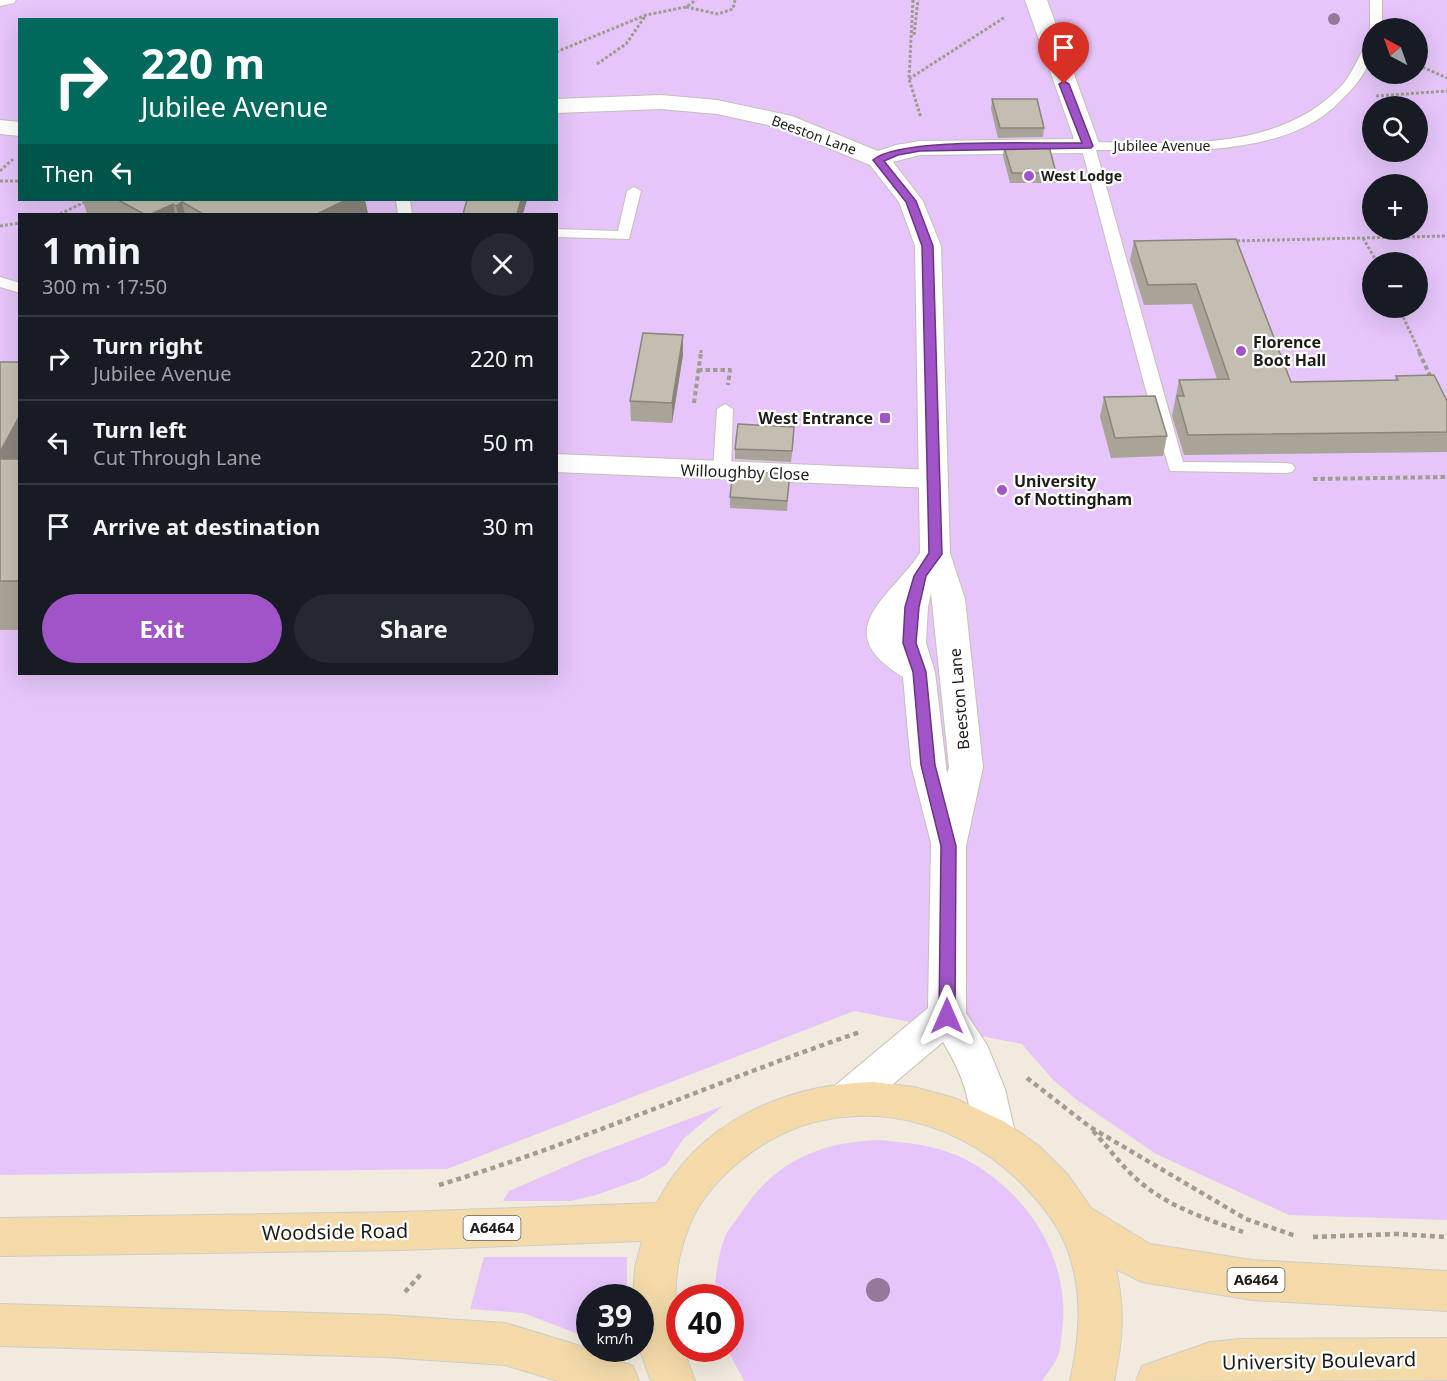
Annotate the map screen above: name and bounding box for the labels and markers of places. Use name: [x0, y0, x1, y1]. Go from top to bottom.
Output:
pin: [1038, 22, 1089, 84]
place label: West Lodge: [1041, 166, 1122, 185]
marker: West Lodge: [1022, 169, 1036, 183]
place label: Florence Boot Hall: [1253, 331, 1326, 371]
marker: Florence Boot Hall: [1234, 344, 1248, 358]
place label: West Entrance: [758, 407, 873, 429]
marker: West Entrance: [878, 411, 892, 425]
place label: University of Nottingham: [1014, 470, 1132, 510]
marker: University of Nottingham: [995, 483, 1009, 497]

